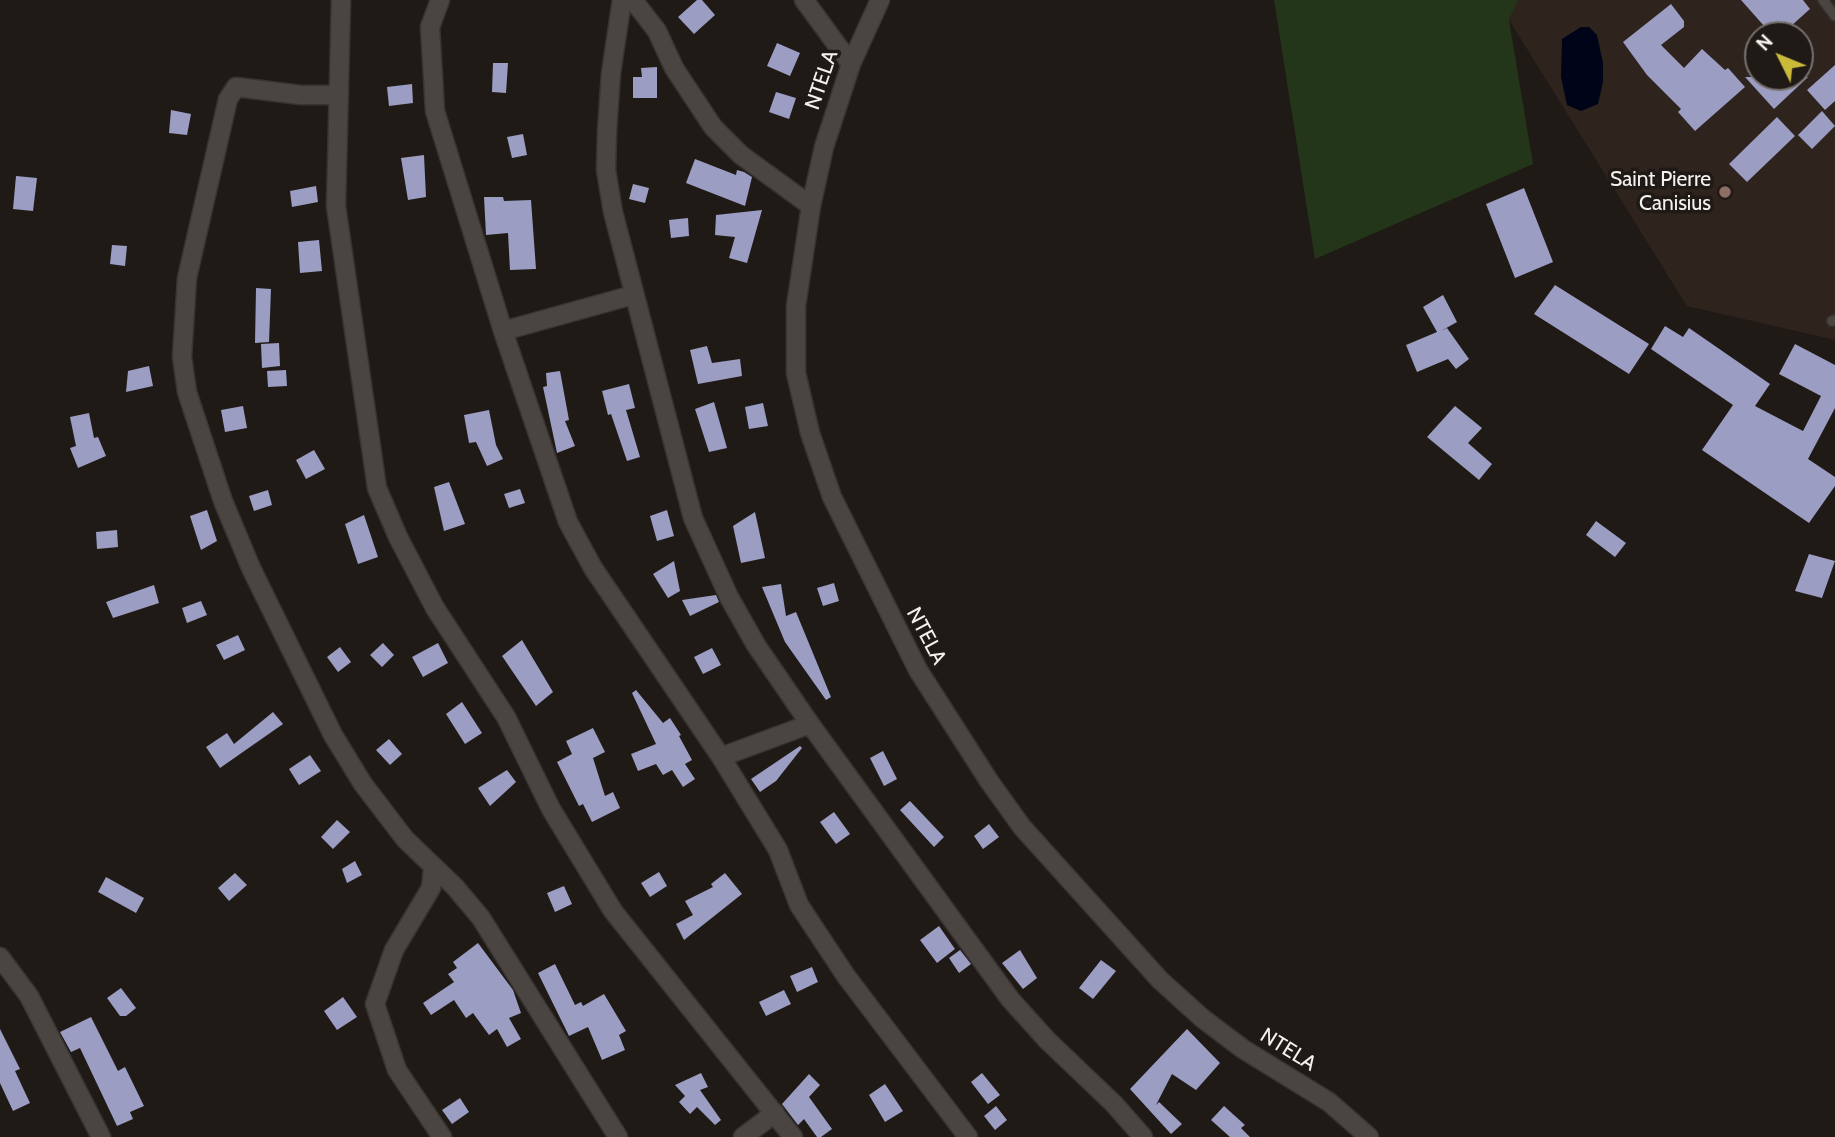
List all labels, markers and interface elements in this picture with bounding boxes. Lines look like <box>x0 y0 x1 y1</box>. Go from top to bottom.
north arrow <box>1744 21 1814 91</box>
text: N <box>1752 30 1778 55</box>
street label: NTELA <box>800 47 844 113</box>
place label: Saint Pierre Canisius <box>1610 167 1711 217</box>
marker: Saint Pierre Canisius <box>1717 184 1733 200</box>
street label: NTELA <box>901 603 951 669</box>
street label: NTELA <box>1255 1023 1321 1077</box>

